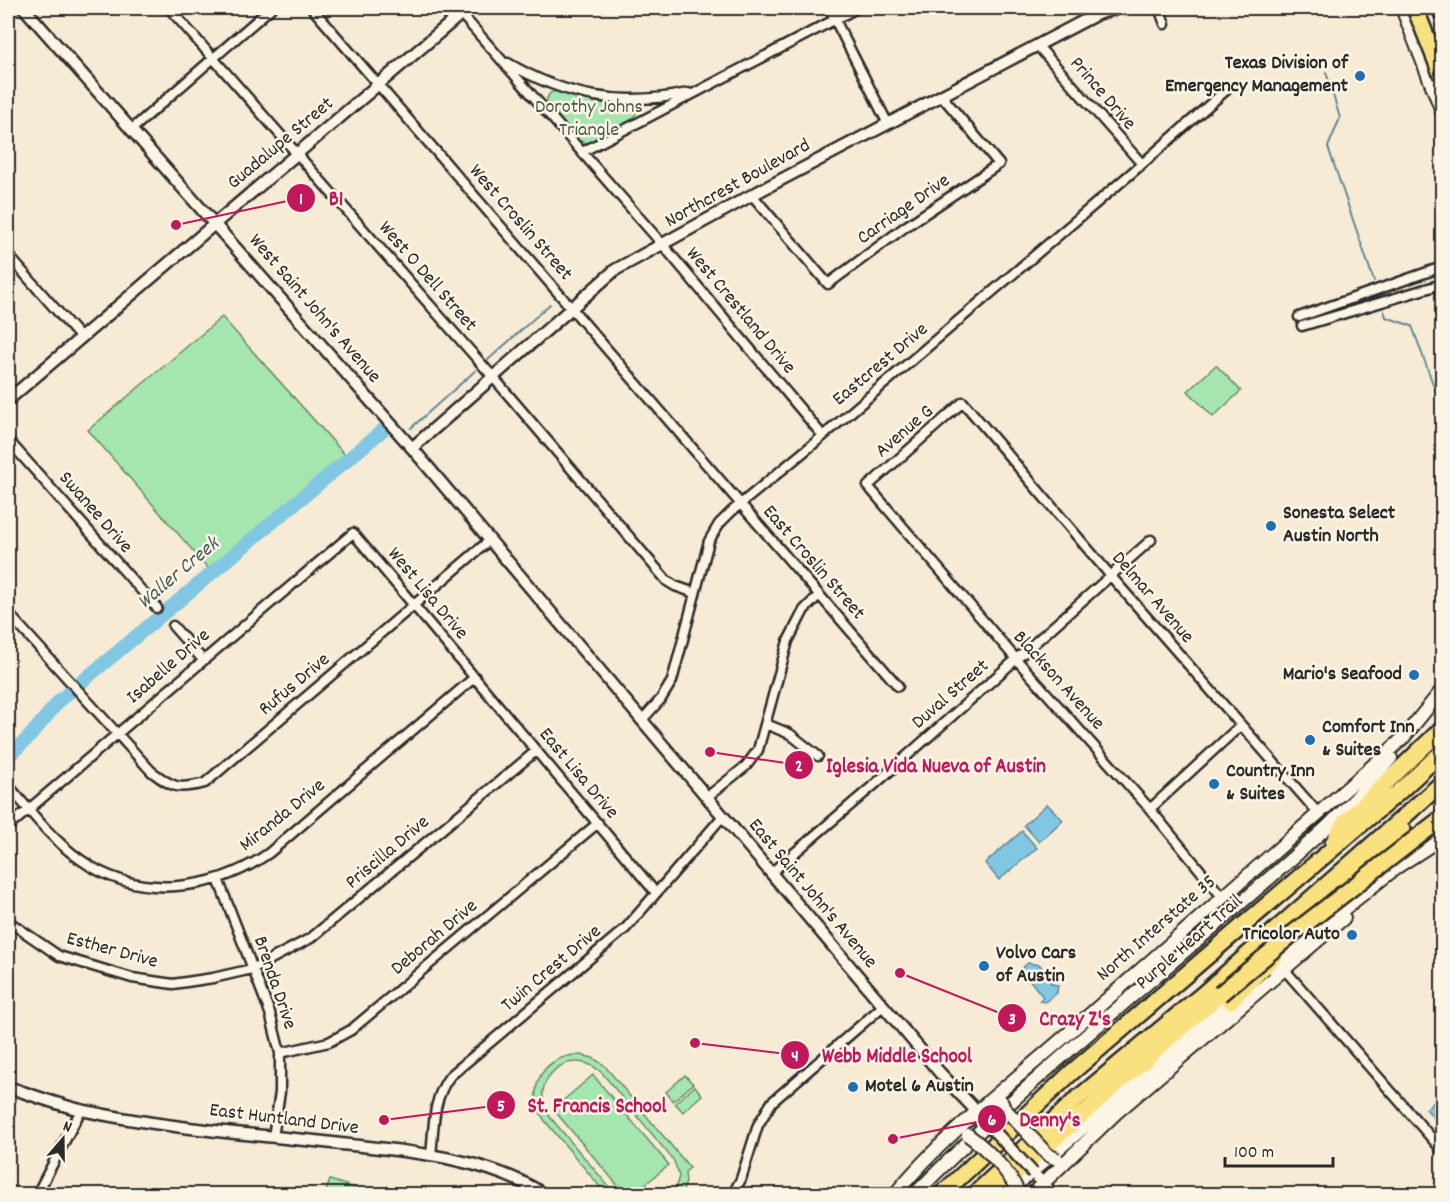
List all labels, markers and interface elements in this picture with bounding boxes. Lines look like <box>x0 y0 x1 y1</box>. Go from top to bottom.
place label: Texas Division of Emergency Management <box>1165 50 1349 101</box>
street label: Prince Drive <box>1062 51 1142 137</box>
marker: Texas Division of Emergency Management <box>1353 69 1367 83</box>
street label: Guadalupe Street <box>222 91 340 197</box>
park label: Dorothy Johns Triangle <box>535 94 643 145</box>
street label: Northcrest Boulevard <box>660 132 816 236</box>
street label: West Croslin Street <box>462 159 578 287</box>
street label: Carriage Drive <box>852 167 956 252</box>
callout: B1 <box>286 178 355 217</box>
text: B1 <box>329 186 343 216</box>
text: 1 <box>299 188 303 213</box>
street label: West O Dell Street <box>371 216 483 338</box>
street label: West Saint John's Avenue <box>241 228 387 390</box>
street label: West Crestland Drive <box>678 241 802 381</box>
street label: Eastcrest Drive <box>827 316 935 413</box>
street label: Avenue G <box>870 399 940 465</box>
street label: Swanee Drive <box>51 466 139 560</box>
street label: East Croslin Street <box>755 499 871 627</box>
place label: Sonesta Select Austin North <box>1283 500 1396 551</box>
marker: Sonesta Select Austin North <box>1264 519 1278 533</box>
water label: Waller Creek <box>131 529 228 617</box>
street label: West Lisa Drive <box>380 542 474 647</box>
street label: Delmar Avenue <box>1104 546 1200 650</box>
street label: Isabelle Drive <box>121 623 217 711</box>
street label: Blackson Avenue <box>1006 625 1111 737</box>
street label: Rufus Drive <box>253 647 337 723</box>
street label: Duval Street <box>906 653 996 737</box>
place label: Mario's Seafood <box>1283 661 1402 689</box>
marker: Mario's Seafood <box>1407 668 1421 682</box>
place label: Comfort Inn & Suites <box>1322 714 1415 765</box>
street label: East Lisa Drive <box>531 722 625 826</box>
marker: Comfort Inn & Suites <box>1303 733 1317 747</box>
callout: Iglesia Vida Nueva of Austin <box>784 745 1058 784</box>
text: Iglesia Vida Nueva of Austin <box>826 753 1046 783</box>
text: 2 <box>795 755 803 780</box>
place label: Country Inn & Suites <box>1226 758 1315 809</box>
street label: Miranda Drive <box>234 772 332 859</box>
marker: Country Inn & Suites <box>1207 777 1221 791</box>
street label: Priscilla Drive <box>340 809 436 897</box>
street label: East Saint John's Avenue <box>741 813 883 975</box>
street label: North Interstate 35 <box>1091 869 1223 989</box>
street label: Purple Heart Trail <box>1130 888 1250 997</box>
street label: Deborah Drive <box>385 893 485 983</box>
street label: Twin Crest Drive <box>496 918 608 1019</box>
place label: Tricolor Auto <box>1243 921 1340 949</box>
street label: Esther Drive <box>63 925 161 977</box>
marker: Tricolor Auto <box>1345 928 1359 942</box>
street label: Brenda Drive <box>245 933 303 1034</box>
place label: Volvo Cars of Austin <box>996 940 1076 991</box>
marker: Volvo Cars of Austin <box>977 959 991 973</box>
callout: Crazy Z's <box>997 998 1123 1037</box>
text: Crazy Z's <box>1039 1006 1111 1036</box>
text: 3 <box>1008 1008 1016 1033</box>
callout: Webb Middle School <box>780 1035 984 1074</box>
text: Webb Middle School <box>822 1043 973 1073</box>
text: 4 <box>791 1045 799 1070</box>
place label: Motel 6 Austin <box>865 1073 974 1101</box>
marker: Motel 6 Austin <box>846 1080 860 1094</box>
callout: St. Francis School <box>486 1085 679 1124</box>
text: St. Francis School <box>528 1093 667 1123</box>
text: 5 <box>497 1095 505 1120</box>
street label: East Huntland Drive <box>208 1097 360 1143</box>
callout: Denny's <box>977 1100 1092 1139</box>
text: Denny's <box>1020 1107 1081 1137</box>
north arrow <box>33 1109 93 1169</box>
text: 6 <box>988 1109 997 1134</box>
text: N <box>60 1115 75 1139</box>
scale bar <box>1225 1130 1333 1168</box>
text: 100 m <box>1234 1141 1274 1166</box>

